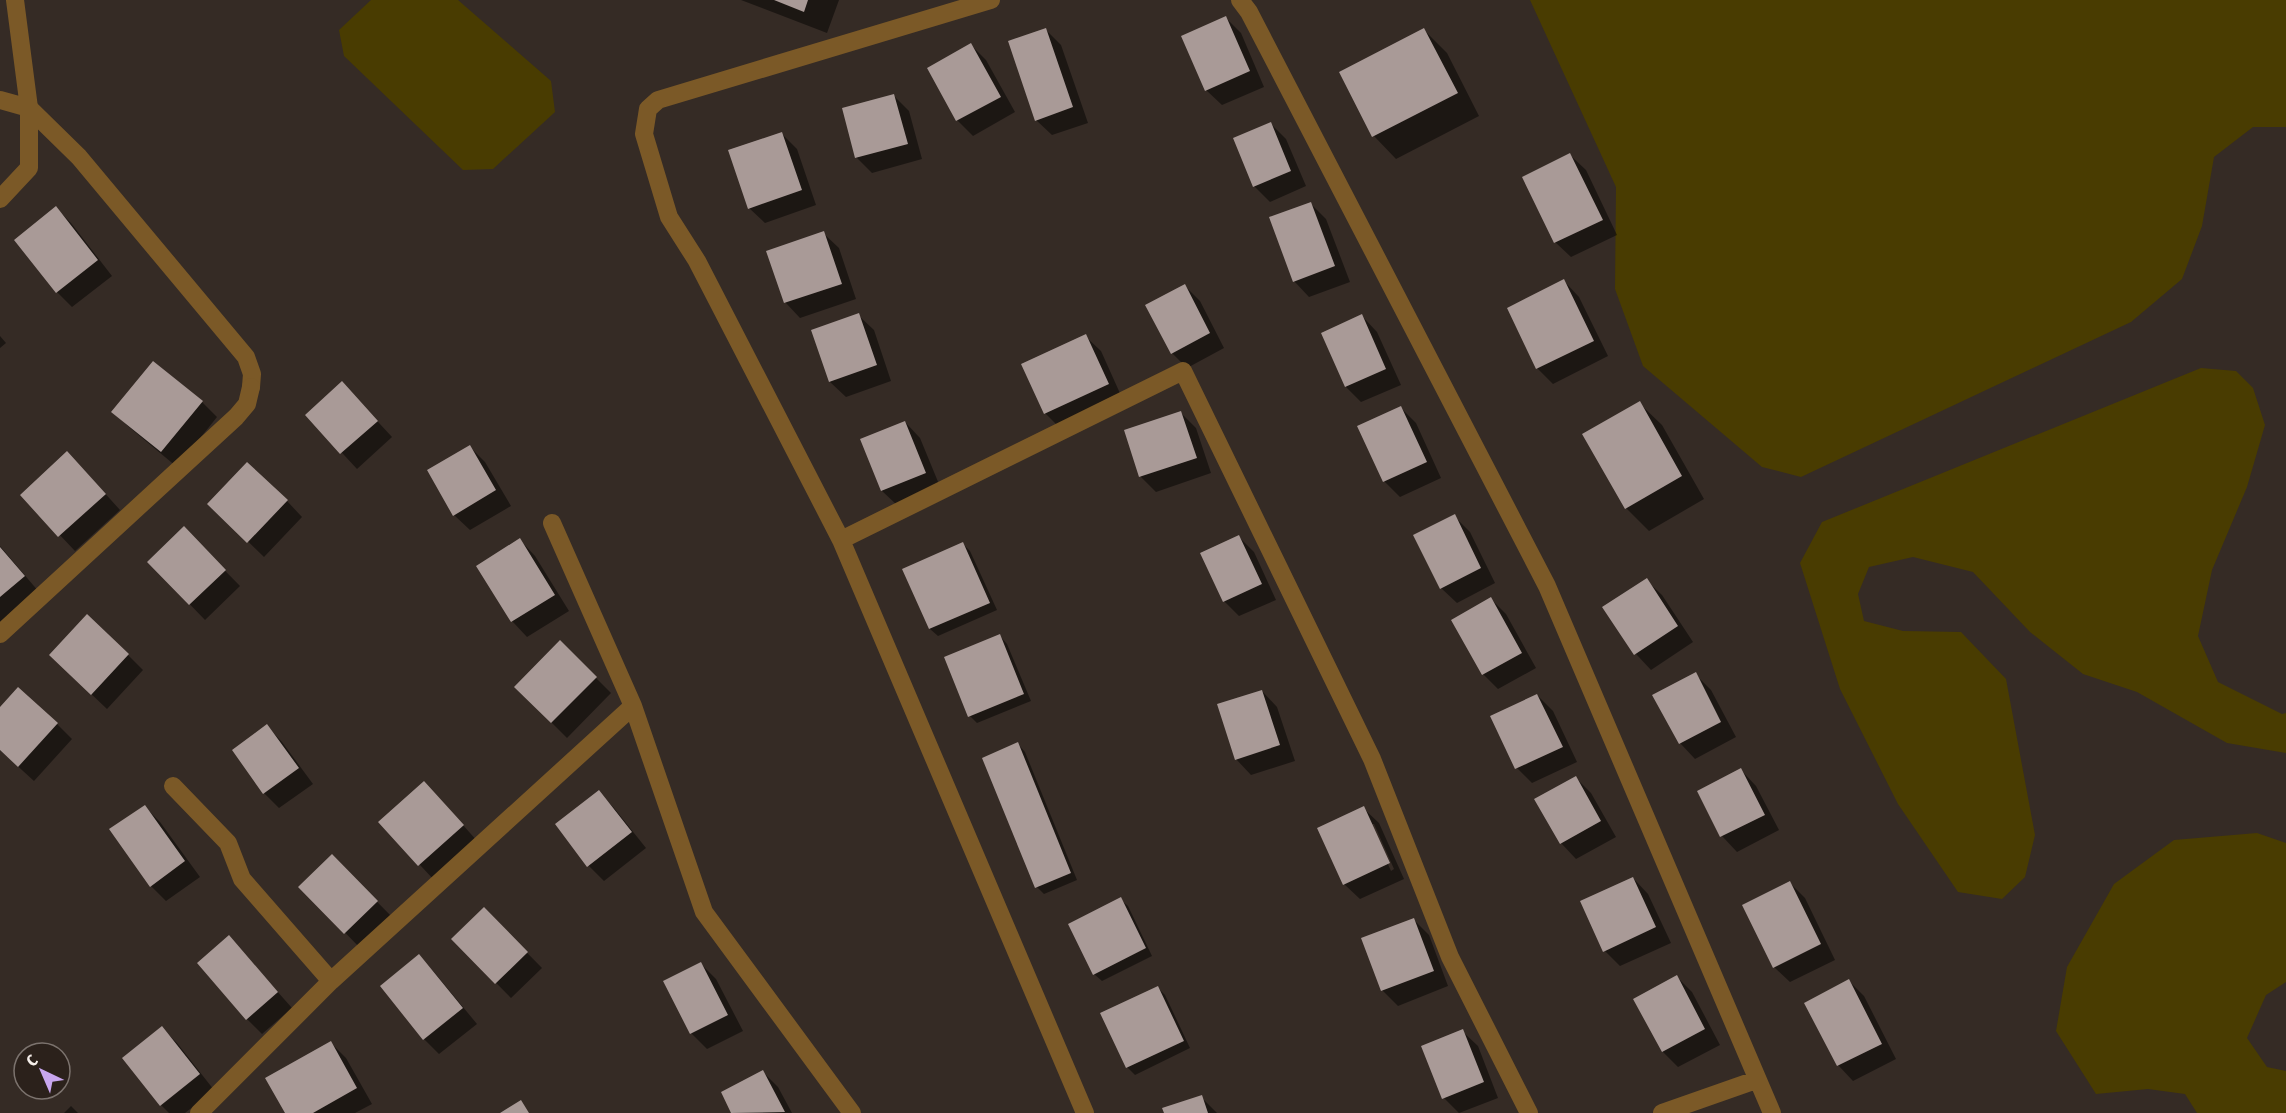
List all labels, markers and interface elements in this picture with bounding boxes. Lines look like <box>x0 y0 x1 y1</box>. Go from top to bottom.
north arrow <box>12 1041 72 1101</box>
text: С <box>22 1050 42 1070</box>

